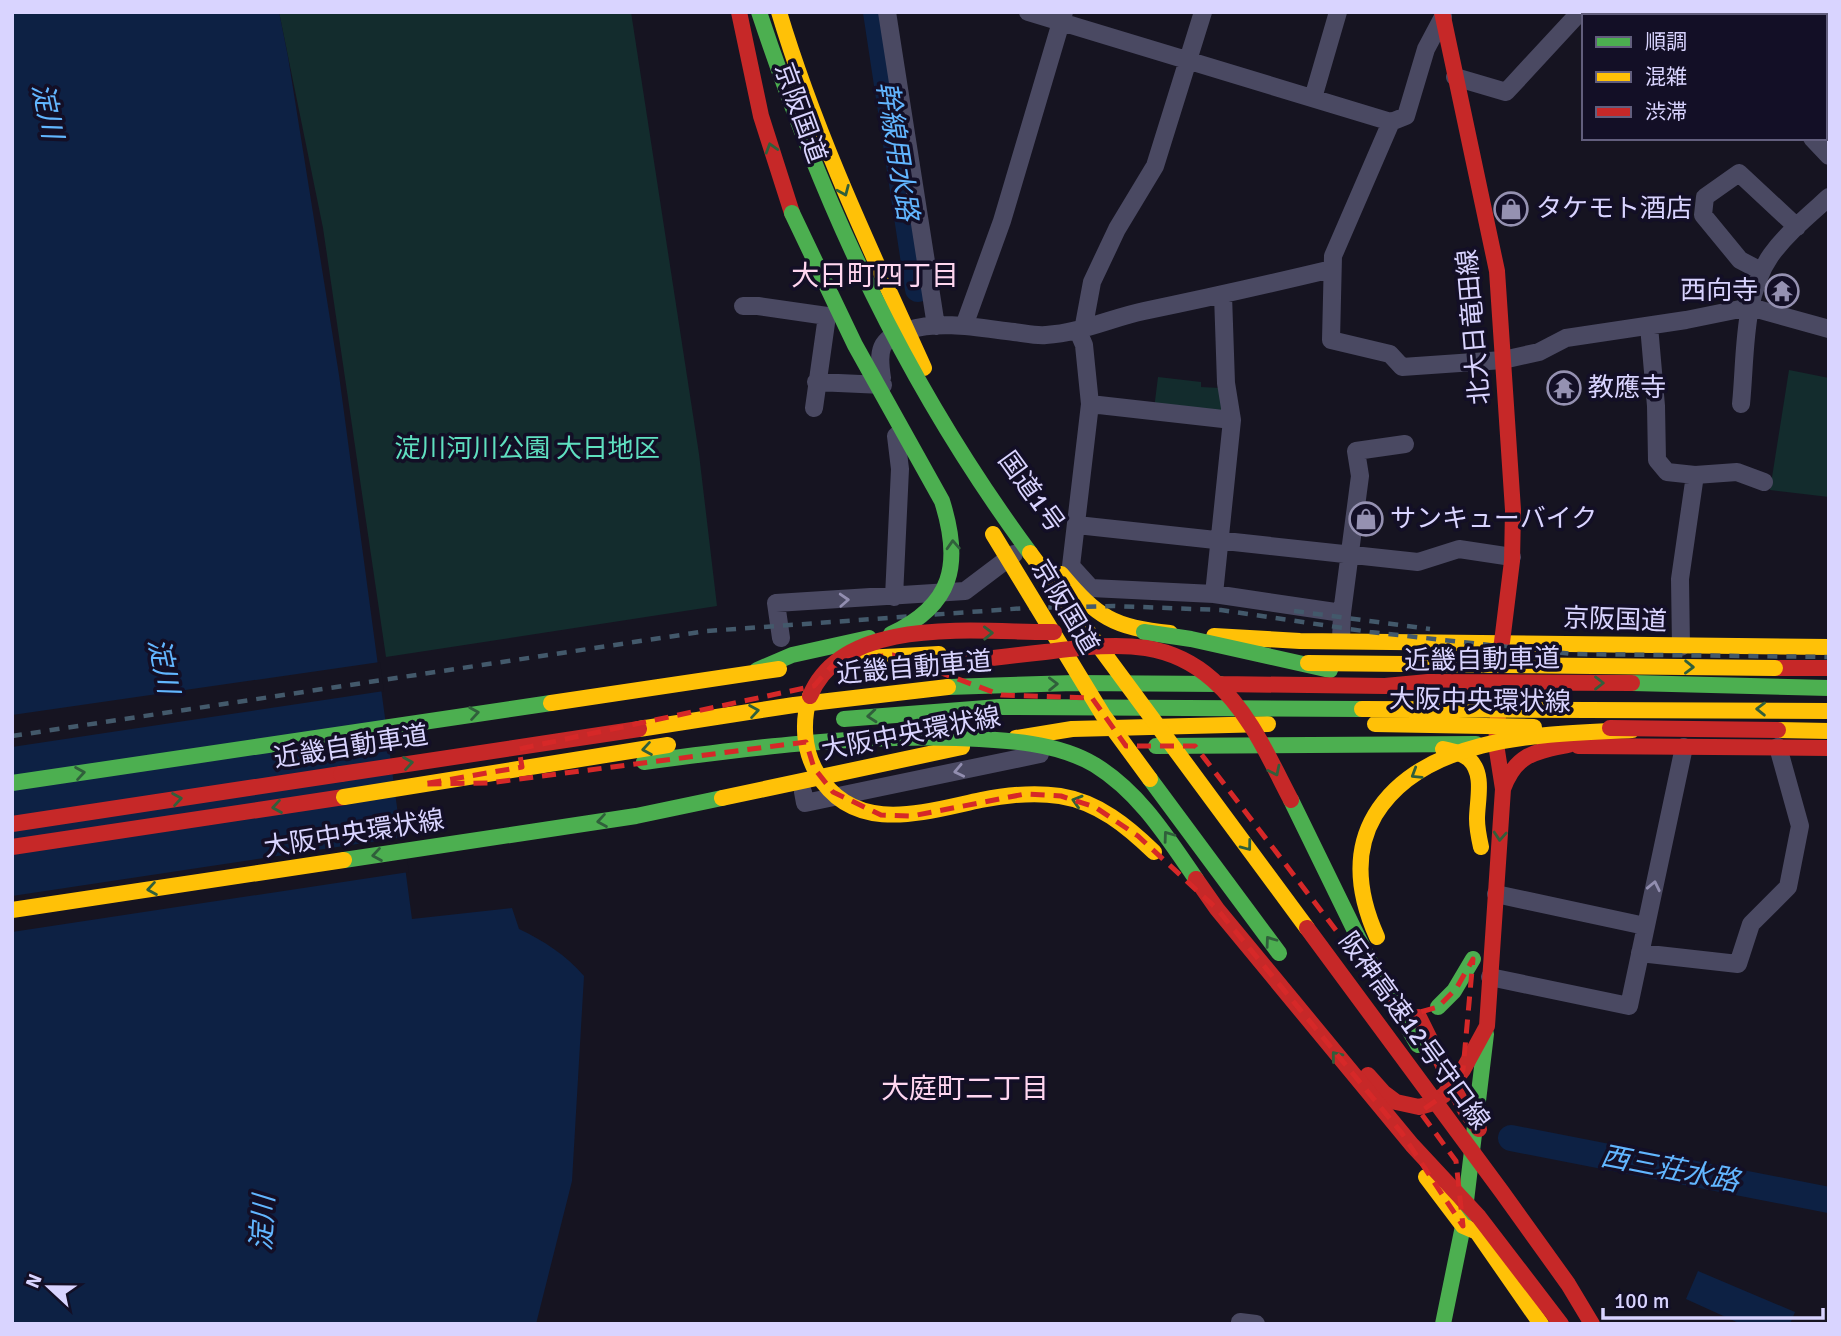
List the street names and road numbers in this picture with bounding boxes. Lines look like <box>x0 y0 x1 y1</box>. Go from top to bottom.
street label: 京阪国道 <box>767 59 833 167</box>
street label: 北大日竜田線 <box>1451 248 1497 406</box>
street label: 国道1号 <box>991 445 1071 539</box>
street label: 京阪国道 <box>1024 554 1106 660</box>
street label: 京阪国道 <box>1562 602 1668 638</box>
street label: 近畿自動車道 <box>1404 643 1560 677</box>
street label: 近畿自動車道 <box>835 645 993 691</box>
street label: 大阪中央環状線 <box>1389 683 1571 719</box>
street label: 大阪中央環状線 <box>819 701 1003 767</box>
street label: 近畿自動車道 <box>271 719 431 775</box>
street label: 大阪中央環状線 <box>262 804 446 864</box>
street label: 阪神高速12号守口線 <box>1332 926 1496 1136</box>

